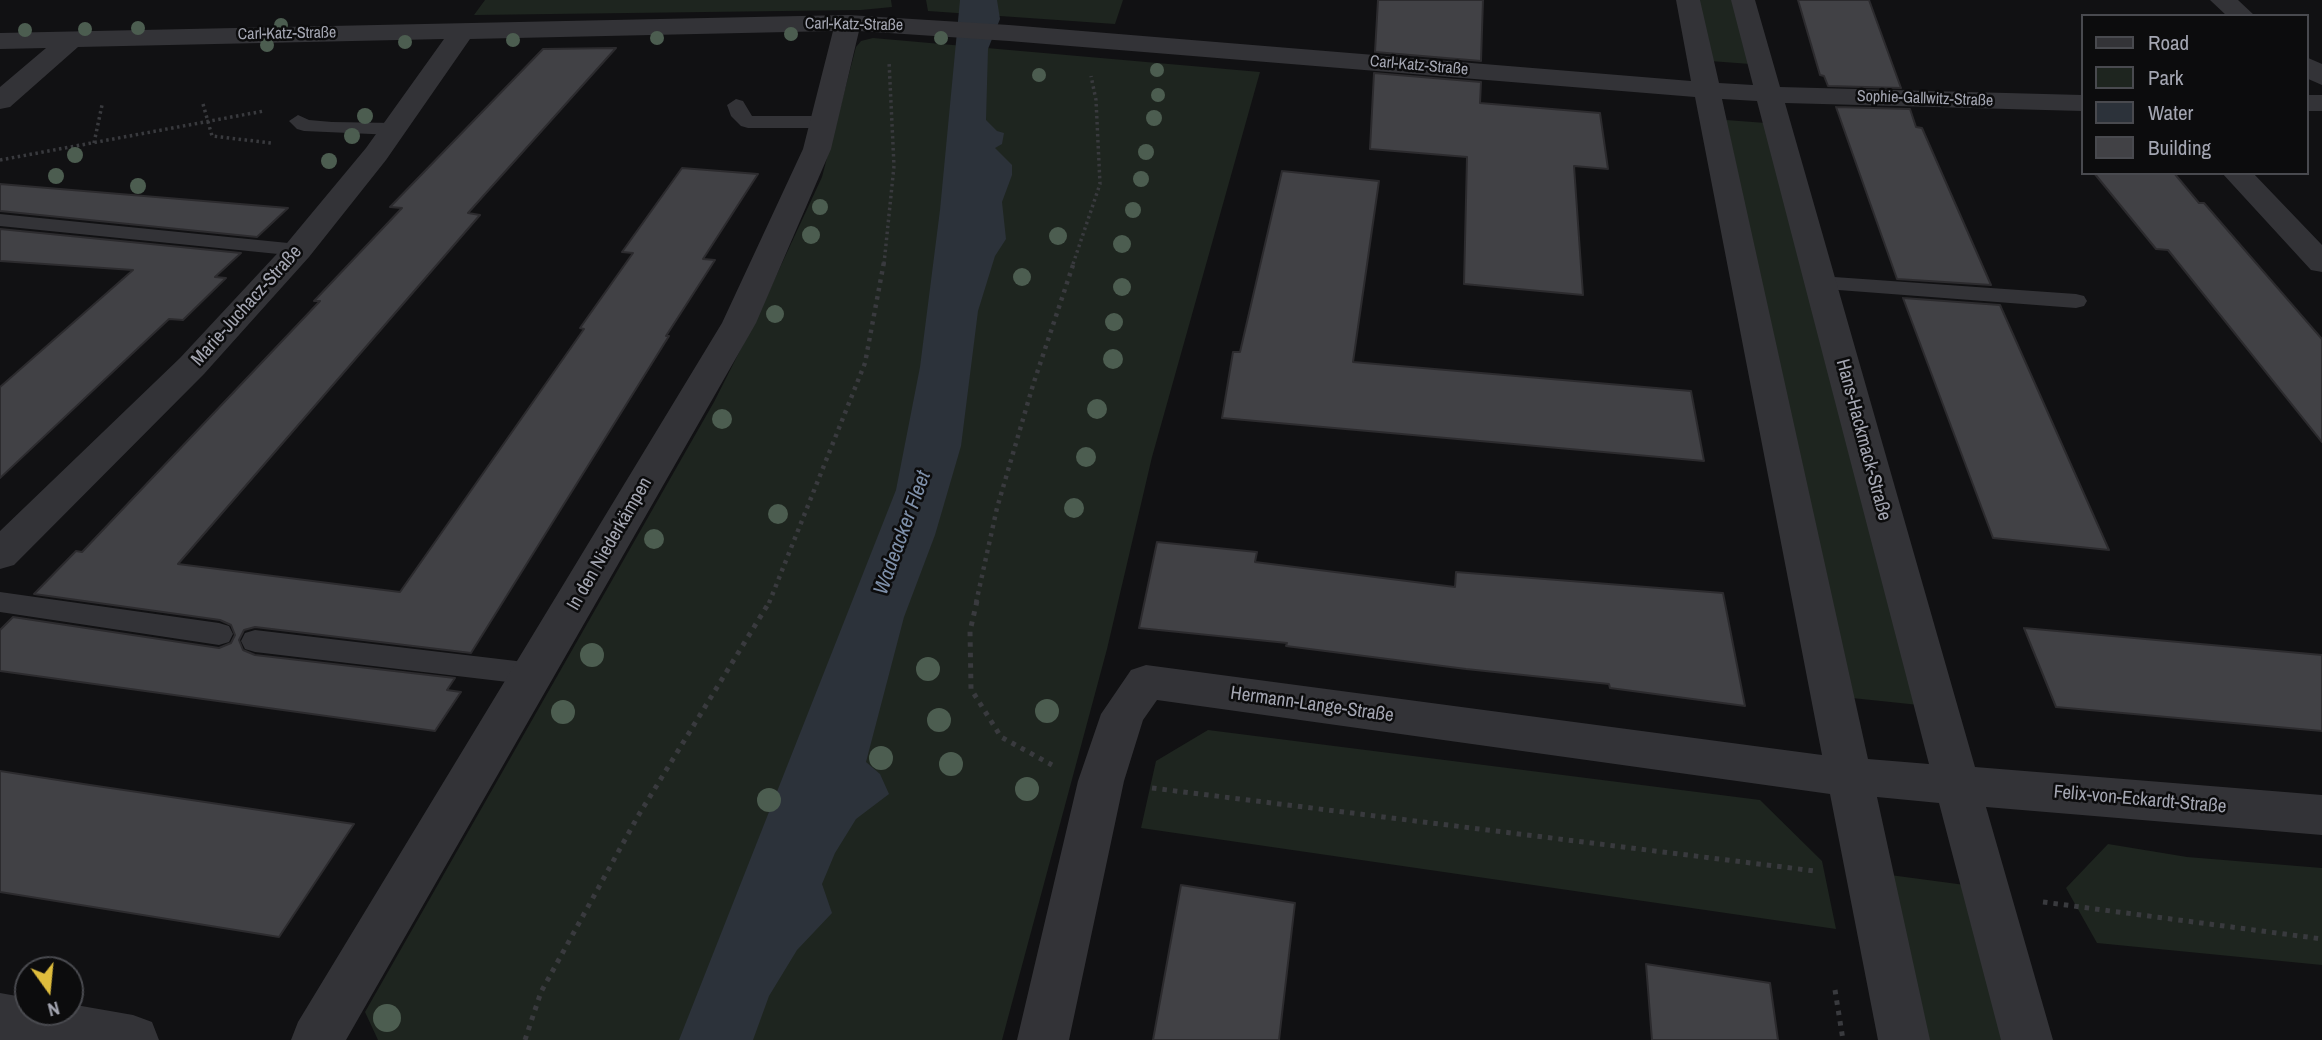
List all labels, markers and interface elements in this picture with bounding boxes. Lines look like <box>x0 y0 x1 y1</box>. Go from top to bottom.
legend <box>2080 14 2308 175</box>
street label: Carl-Katz-Straße <box>805 15 903 35</box>
street label: Carl-Katz-Straße <box>238 24 336 44</box>
text: Road <box>2148 28 2189 57</box>
street label: Carl-Katz-Straße <box>1369 52 1469 80</box>
text: Park <box>2148 63 2183 92</box>
street label: Sophie-Gallwitz-Straße <box>1857 87 1993 111</box>
text: Water <box>2148 98 2193 127</box>
text: Building <box>2148 133 2211 162</box>
street label: Marie-Juchacz-Straße <box>187 241 307 371</box>
street label: Hans-Hackmack-Straße <box>1830 357 1896 523</box>
water label: Wadeacker Fleet <box>869 468 937 598</box>
street label: In den Niederkämpen <box>563 473 657 615</box>
street label: Hermann-Lange-Straße <box>1229 682 1395 728</box>
street label: Felix-von-Eckardt-Straße <box>2053 781 2227 819</box>
north arrow <box>14 956 84 1026</box>
text: N <box>45 995 63 1023</box>

